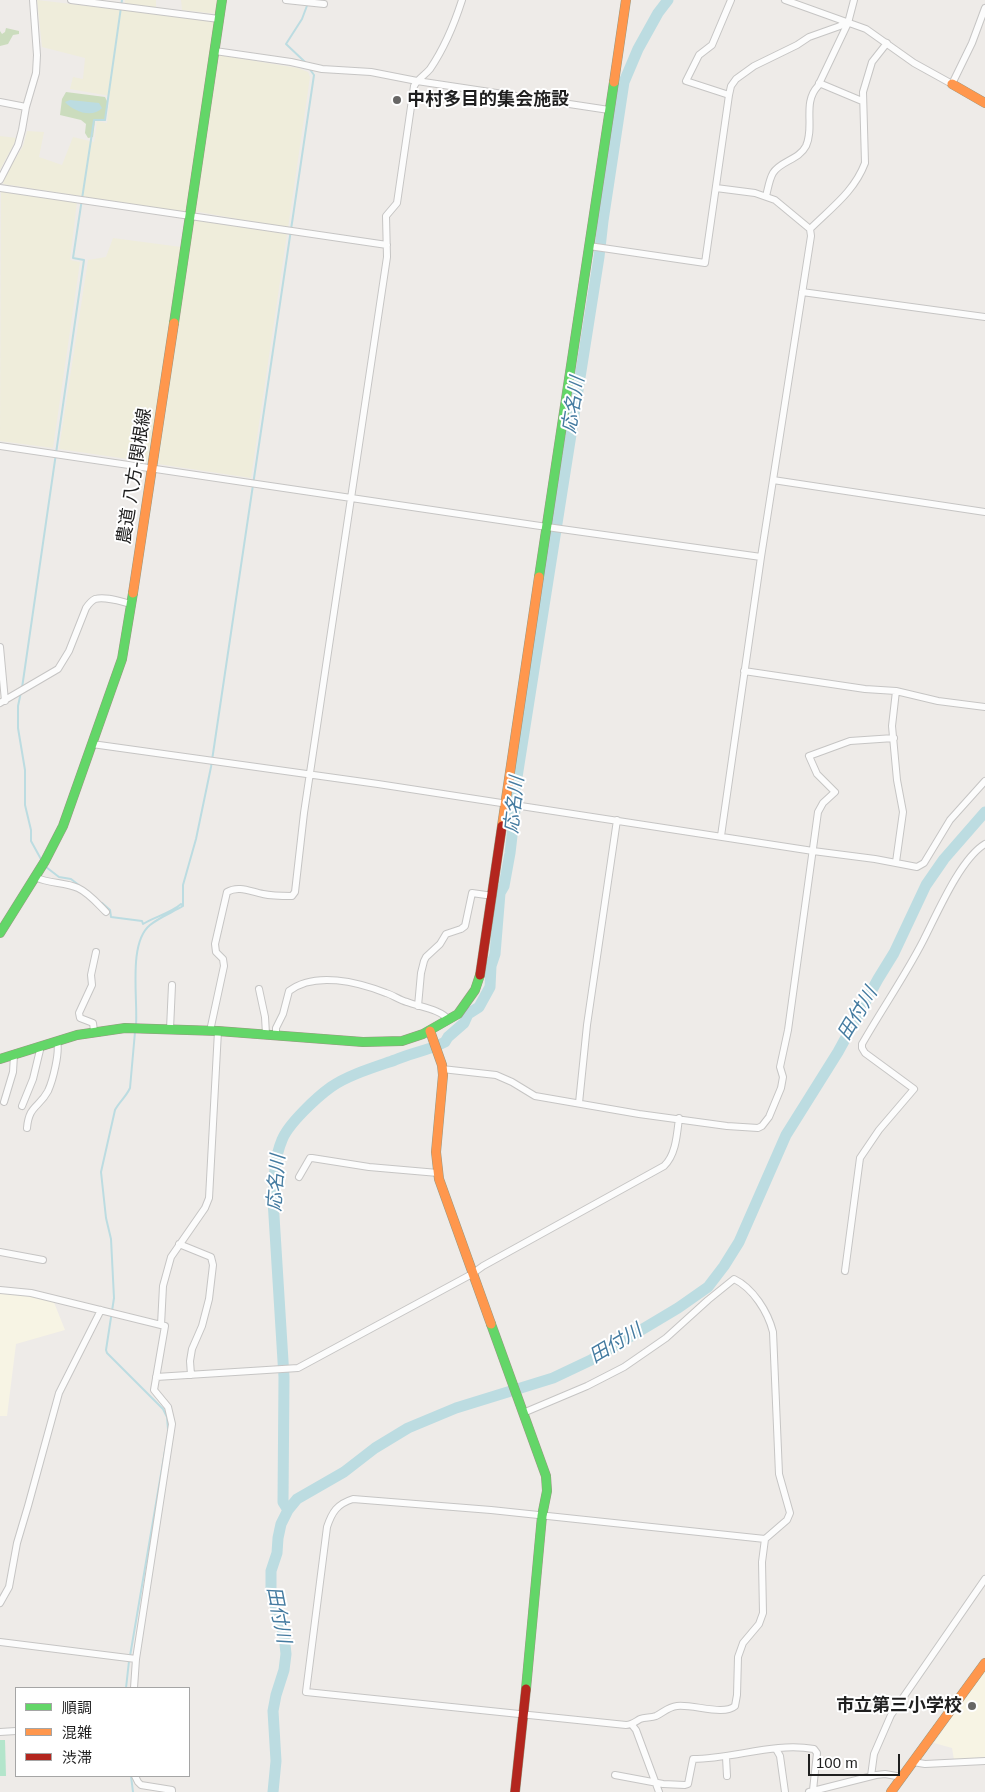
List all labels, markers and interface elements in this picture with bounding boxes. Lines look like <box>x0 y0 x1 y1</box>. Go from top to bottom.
place label: 中村多目的集会施設 <box>407 89 569 111</box>
marker: 中村多目的集会施設 <box>391 94 403 106</box>
water label: 応名川 <box>558 375 590 435</box>
street label: 農道 八方-関根線 <box>114 407 156 545</box>
water label: 応名川 <box>501 775 529 835</box>
water label: 田付川 <box>834 984 882 1044</box>
water label: 応名川 <box>264 1154 290 1212</box>
water label: 田付川 <box>586 1320 646 1368</box>
water label: 田付川 <box>261 1585 295 1645</box>
legend <box>15 1687 190 1777</box>
place label: 市立第三小学校 <box>836 1695 962 1717</box>
text: 順調 <box>62 1699 92 1716</box>
marker: 市立第三小学校 <box>966 1700 978 1712</box>
text: 混雑 <box>62 1724 92 1741</box>
scale bar <box>810 1744 902 1776</box>
text: 渋滞 <box>62 1749 92 1766</box>
text: 100 m <box>816 1754 858 1771</box>

